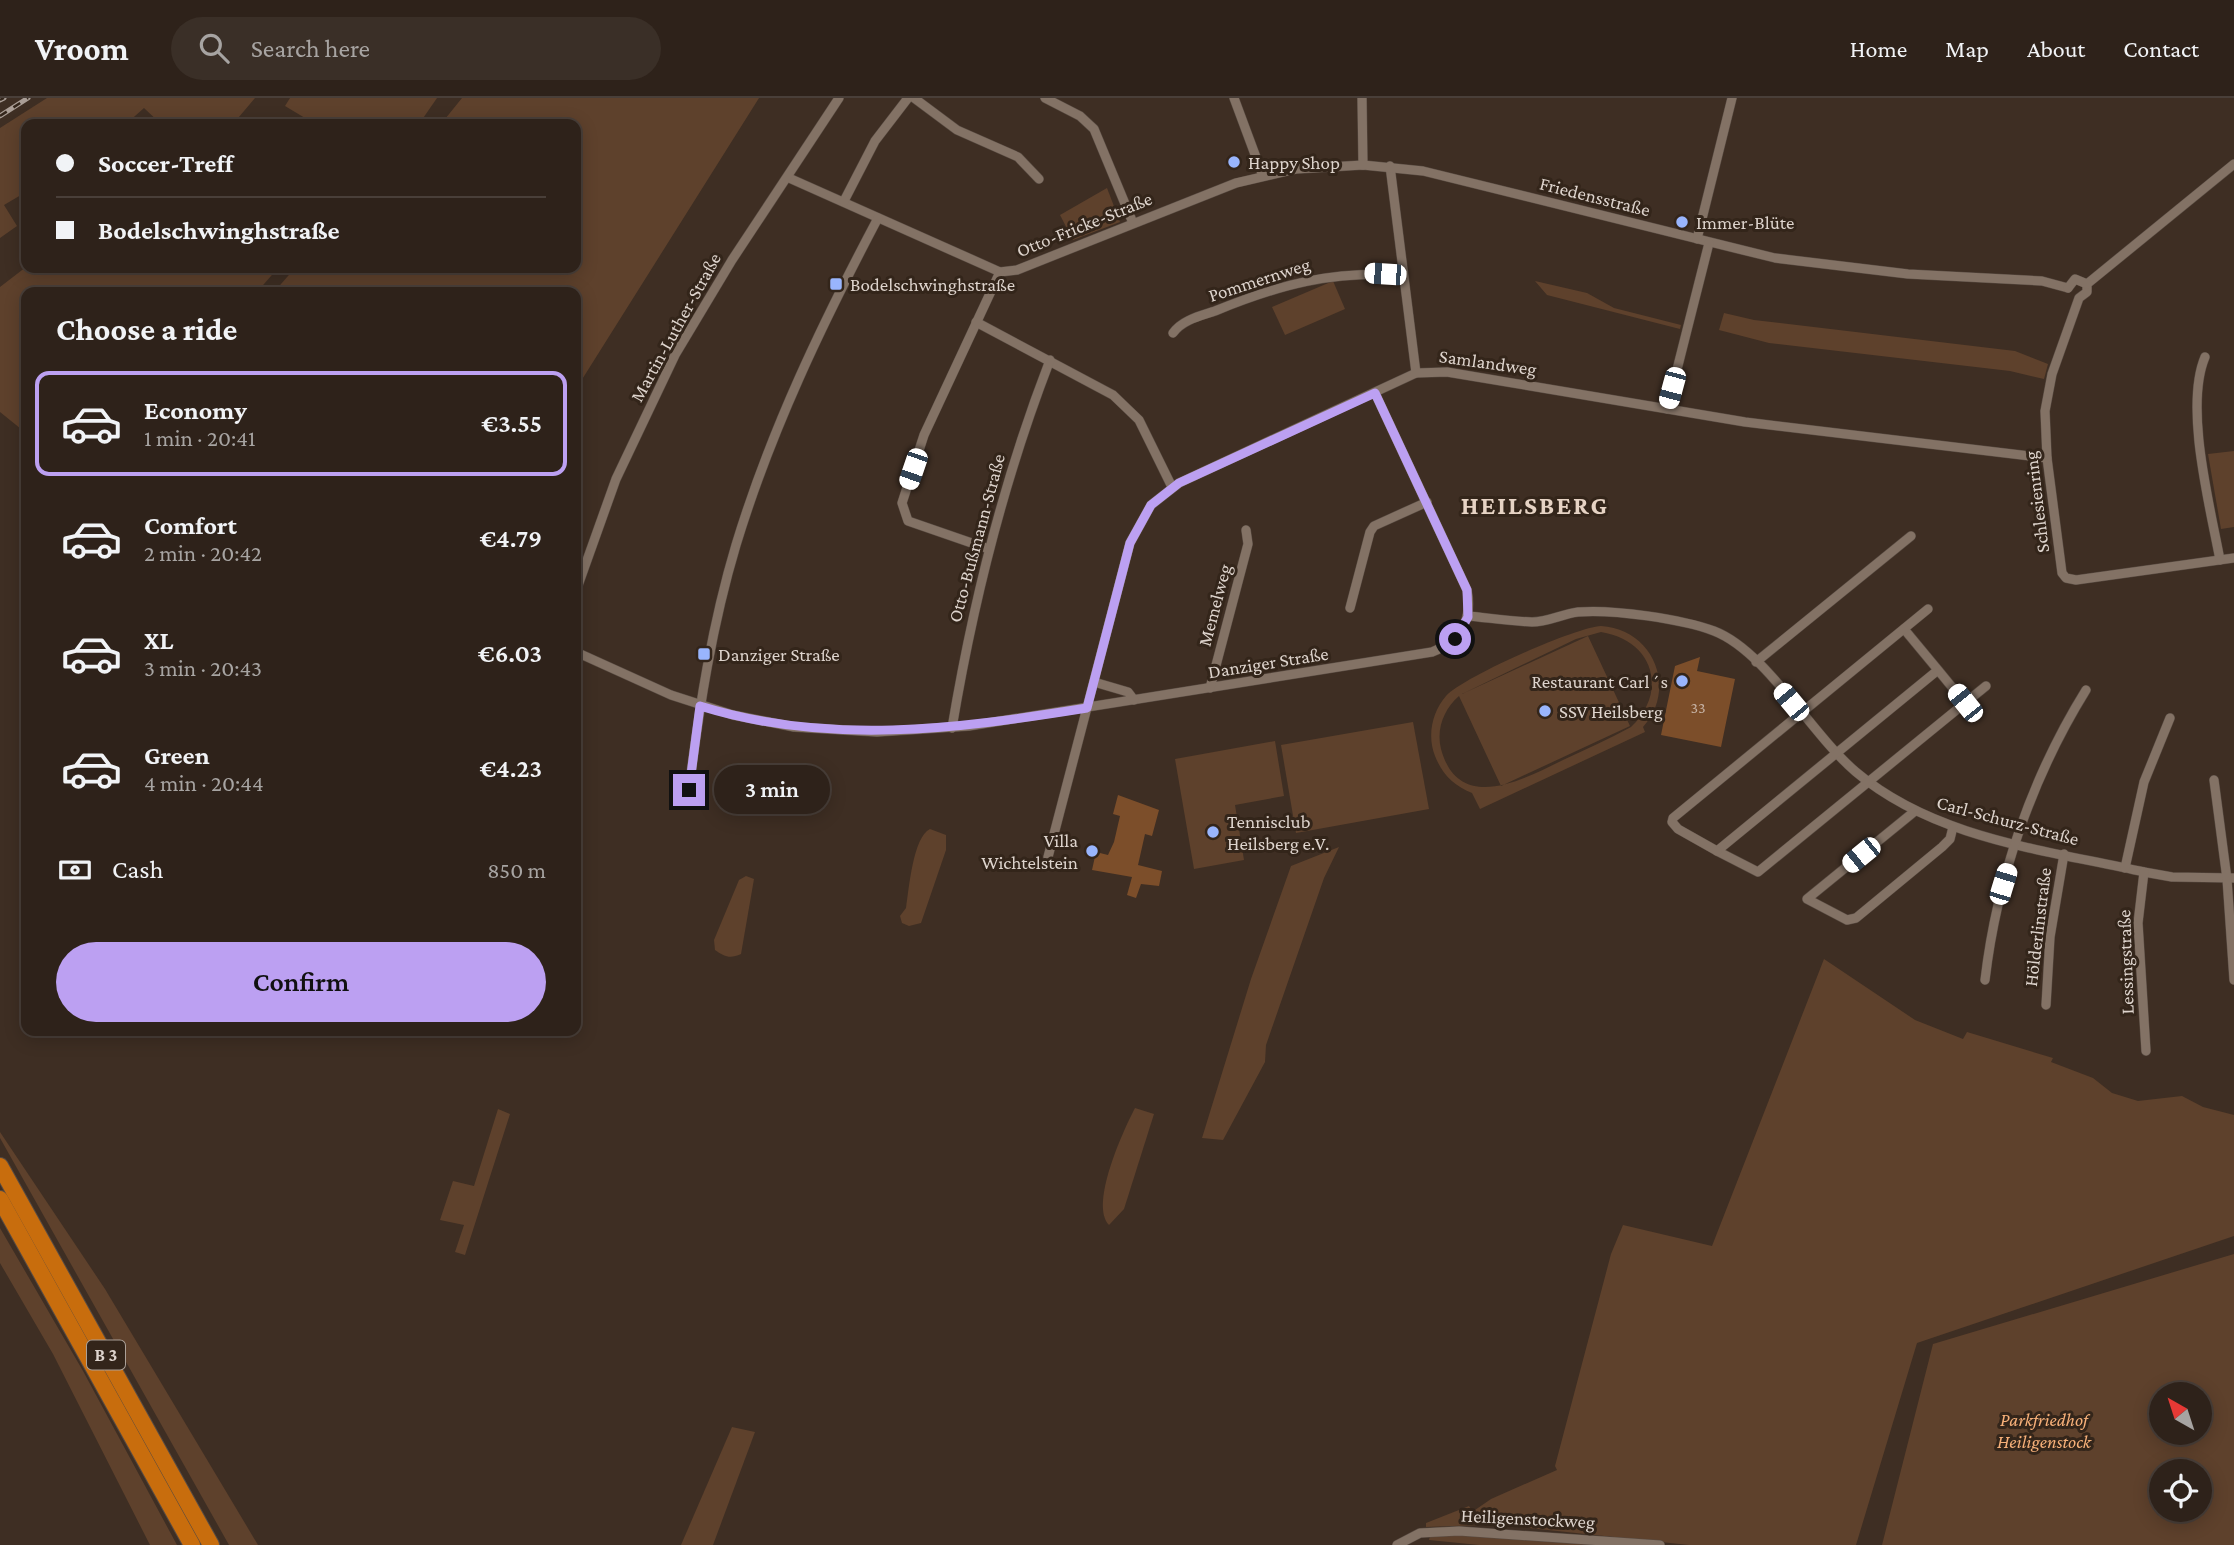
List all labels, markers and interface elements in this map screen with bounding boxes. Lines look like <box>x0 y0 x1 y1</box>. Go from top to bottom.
search box <box>171 17 661 80</box>
icon: search <box>195 29 233 67</box>
text: Vroom <box>35 30 129 67</box>
text: Search here <box>251 34 370 63</box>
text: Home <box>1850 35 1907 62</box>
text: Map <box>1945 35 1989 62</box>
text: About <box>2027 35 2085 62</box>
text: Contact <box>2123 35 2199 62</box>
text: Soccer-Treff <box>98 149 233 178</box>
place label: Happy Shop <box>1248 152 1340 173</box>
marker: Happy Shop <box>1226 154 1242 170</box>
street label: Friedensstraße <box>1537 173 1652 220</box>
street label: Otto-Fricke-Straße <box>1013 188 1155 261</box>
place label: Immer-Blüte <box>1696 212 1794 233</box>
marker: Immer-Blüte <box>1674 214 1690 230</box>
text: Bodelschwinghstraße <box>98 216 340 245</box>
street label: Martin-Luther-Straße <box>626 249 725 405</box>
street label: Pommernweg <box>1206 253 1313 306</box>
car <box>1364 262 1407 286</box>
place label: Bodelschwinghstraße <box>850 274 1015 295</box>
marker: Bodelschwinghstraße <box>828 276 844 292</box>
text: Choose a ride <box>56 311 237 347</box>
street label: Samlandweg <box>1438 345 1538 380</box>
car <box>1657 365 1688 411</box>
icon: car <box>60 392 123 455</box>
text: Economy <box>144 396 247 425</box>
text: €3.55 <box>481 409 542 438</box>
text: 1 min · 20:41 <box>144 425 256 451</box>
car <box>897 446 930 492</box>
street label: Schlesienring <box>2020 450 2053 554</box>
street label: Otto-Bußmann-Straße <box>944 452 1009 625</box>
district label: HEILSBERG <box>1461 491 1609 520</box>
icon: car <box>60 507 123 570</box>
text: Comfort <box>144 511 237 540</box>
text: €4.79 <box>479 524 542 553</box>
text: 2 min · 20:42 <box>144 540 262 566</box>
street label: Memelweg <box>1193 562 1236 648</box>
icon: car <box>60 622 123 685</box>
route start <box>1439 623 1471 655</box>
text: XL <box>144 626 173 655</box>
text: €6.03 <box>478 639 542 668</box>
street label: Danziger Straße <box>1206 643 1330 682</box>
place label: Danziger Straße <box>718 644 840 665</box>
marker: Danziger Straße <box>696 646 712 662</box>
text: 3 min · 20:43 <box>144 655 262 681</box>
place label: Restaurant Carl´s <box>1531 671 1668 692</box>
marker: Restaurant Carl´s <box>1674 673 1690 689</box>
car <box>1770 679 1813 725</box>
car <box>1944 680 1987 726</box>
house number: 33 <box>1690 699 1706 716</box>
place label: SSV Heilsberg <box>1559 701 1663 722</box>
marker: SSV Heilsberg <box>1537 703 1553 719</box>
icon: car <box>60 737 123 800</box>
text: Green <box>144 741 210 770</box>
text: €4.23 <box>479 754 542 783</box>
callout: 3 min <box>714 766 829 814</box>
text: 4 min · 20:44 <box>144 770 264 796</box>
route end <box>673 774 705 806</box>
text: 3 min <box>745 776 799 802</box>
street label: Carl-Schurz-Straße <box>1934 791 2081 850</box>
place label: Tennisclub Heilsberg e.V. <box>1227 811 1329 854</box>
marker: Tennisclub Heilsberg e.V. <box>1205 824 1221 840</box>
place label: Villa Wichtelstein <box>981 830 1078 873</box>
car <box>1839 834 1884 876</box>
marker: Villa Wichtelstein <box>1084 843 1100 859</box>
icon: cash <box>56 851 94 889</box>
text: Cash <box>112 855 163 884</box>
text: 850 m <box>487 857 546 883</box>
car <box>1987 861 2020 907</box>
street label: Hölderlinstraße <box>2020 866 2055 988</box>
street label: Lessingstraße <box>2113 909 2138 1015</box>
button: Confirm <box>56 942 546 1022</box>
road number: B 3 <box>87 1340 125 1370</box>
north arrow <box>2149 1382 2212 1446</box>
map controls <box>2149 1382 2212 1522</box>
park label: Parkfriedhof Heiligenstock <box>1997 1409 2092 1452</box>
button: locate <box>2149 1459 2212 1522</box>
street label: Heiligenstockweg <box>1460 1504 1596 1533</box>

